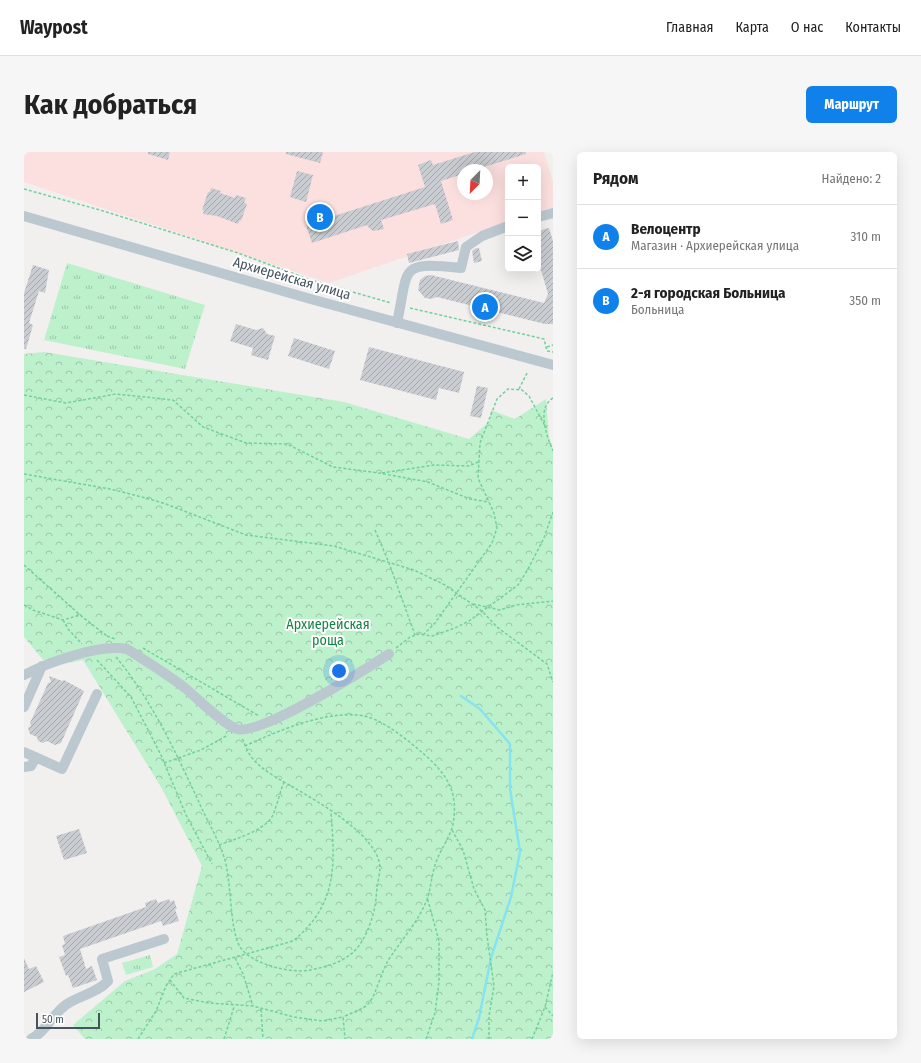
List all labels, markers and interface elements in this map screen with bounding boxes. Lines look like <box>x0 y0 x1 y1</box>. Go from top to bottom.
text: Waypost <box>20 16 88 39</box>
text: Главная <box>666 19 713 36</box>
text: Карта <box>735 19 769 36</box>
text: О нас <box>791 19 823 36</box>
text: Контакты <box>845 19 901 36</box>
button: Маршрут <box>806 86 897 123</box>
text: Как добраться <box>24 88 197 121</box>
north arrow <box>457 164 493 200</box>
map controls <box>505 164 541 272</box>
button: + <box>505 164 541 200</box>
text: Рядом <box>593 168 638 189</box>
text: Найдено: 2 <box>822 171 881 186</box>
button: − <box>505 200 541 236</box>
pin: B <box>307 202 333 232</box>
text: Велоцентр <box>631 220 701 238</box>
text: A <box>602 229 610 244</box>
text: 310 m <box>851 229 881 244</box>
button: layers <box>505 236 541 272</box>
text: Магазин · Архиерейская улица <box>631 238 799 253</box>
street label: Архиерейская улица <box>231 254 353 303</box>
text: 2-я городская Больница <box>631 284 786 302</box>
pin: A <box>472 292 498 322</box>
text: B <box>602 293 610 308</box>
text: 350 m <box>849 293 881 308</box>
text: Больница <box>631 302 684 317</box>
park label: Архиерейская роща <box>286 616 370 649</box>
your location <box>329 661 349 681</box>
scale bar <box>36 1011 100 1030</box>
text: 50 m <box>42 1013 64 1026</box>

